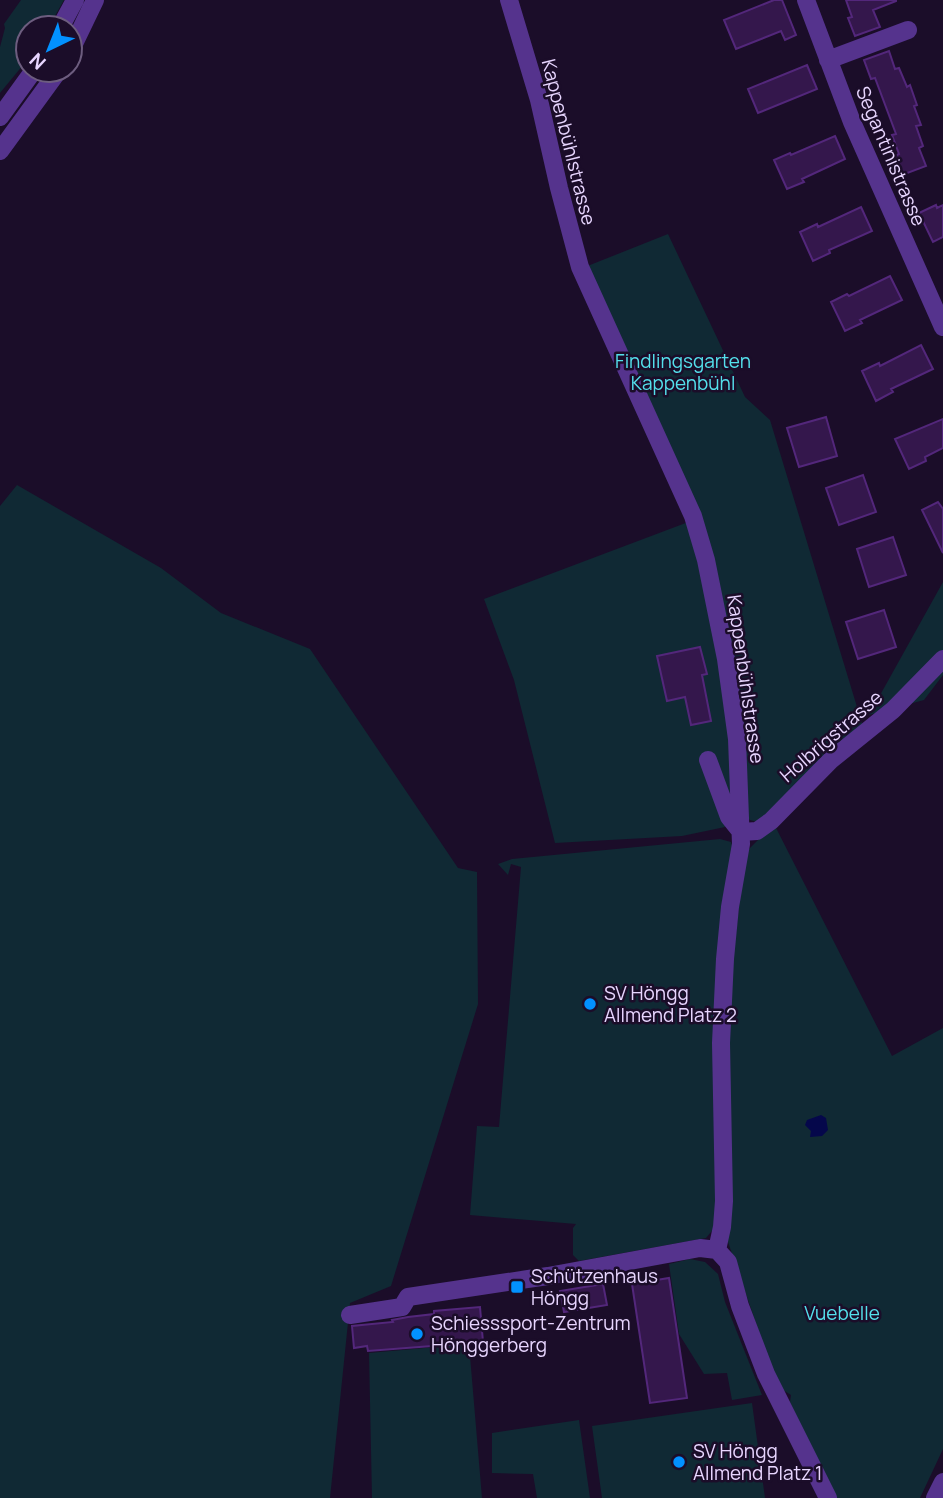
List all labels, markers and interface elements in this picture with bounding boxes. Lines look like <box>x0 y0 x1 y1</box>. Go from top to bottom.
north arrow <box>14 14 84 84</box>
text: N <box>24 47 51 76</box>
street label: Kappenbühlstrasse <box>536 56 602 228</box>
street label: Segantinistrasse <box>850 82 932 230</box>
park label: Findlingsgarten Kappenbühl <box>615 348 751 396</box>
street label: Kappenbühlstrasse <box>721 593 771 765</box>
street label: Holbrigstrasse <box>774 684 888 788</box>
place label: SV Höngg Allmend Platz 2 <box>604 980 737 1028</box>
marker: SV Höngg Allmend Platz 2 <box>582 996 598 1012</box>
place label: Schützenhaus Höngg <box>531 1263 658 1311</box>
marker: Schützenhaus Höngg <box>509 1279 525 1295</box>
park label: Vuebelle <box>804 1300 880 1326</box>
place label: Schiesssport-Zentrum Hönggerberg <box>431 1310 631 1358</box>
marker: Schiesssport-Zentrum Hönggerberg <box>409 1326 425 1342</box>
place label: SV Höngg Allmend Platz 1 <box>693 1438 822 1486</box>
marker: SV Höngg Allmend Platz 1 <box>671 1454 687 1470</box>

